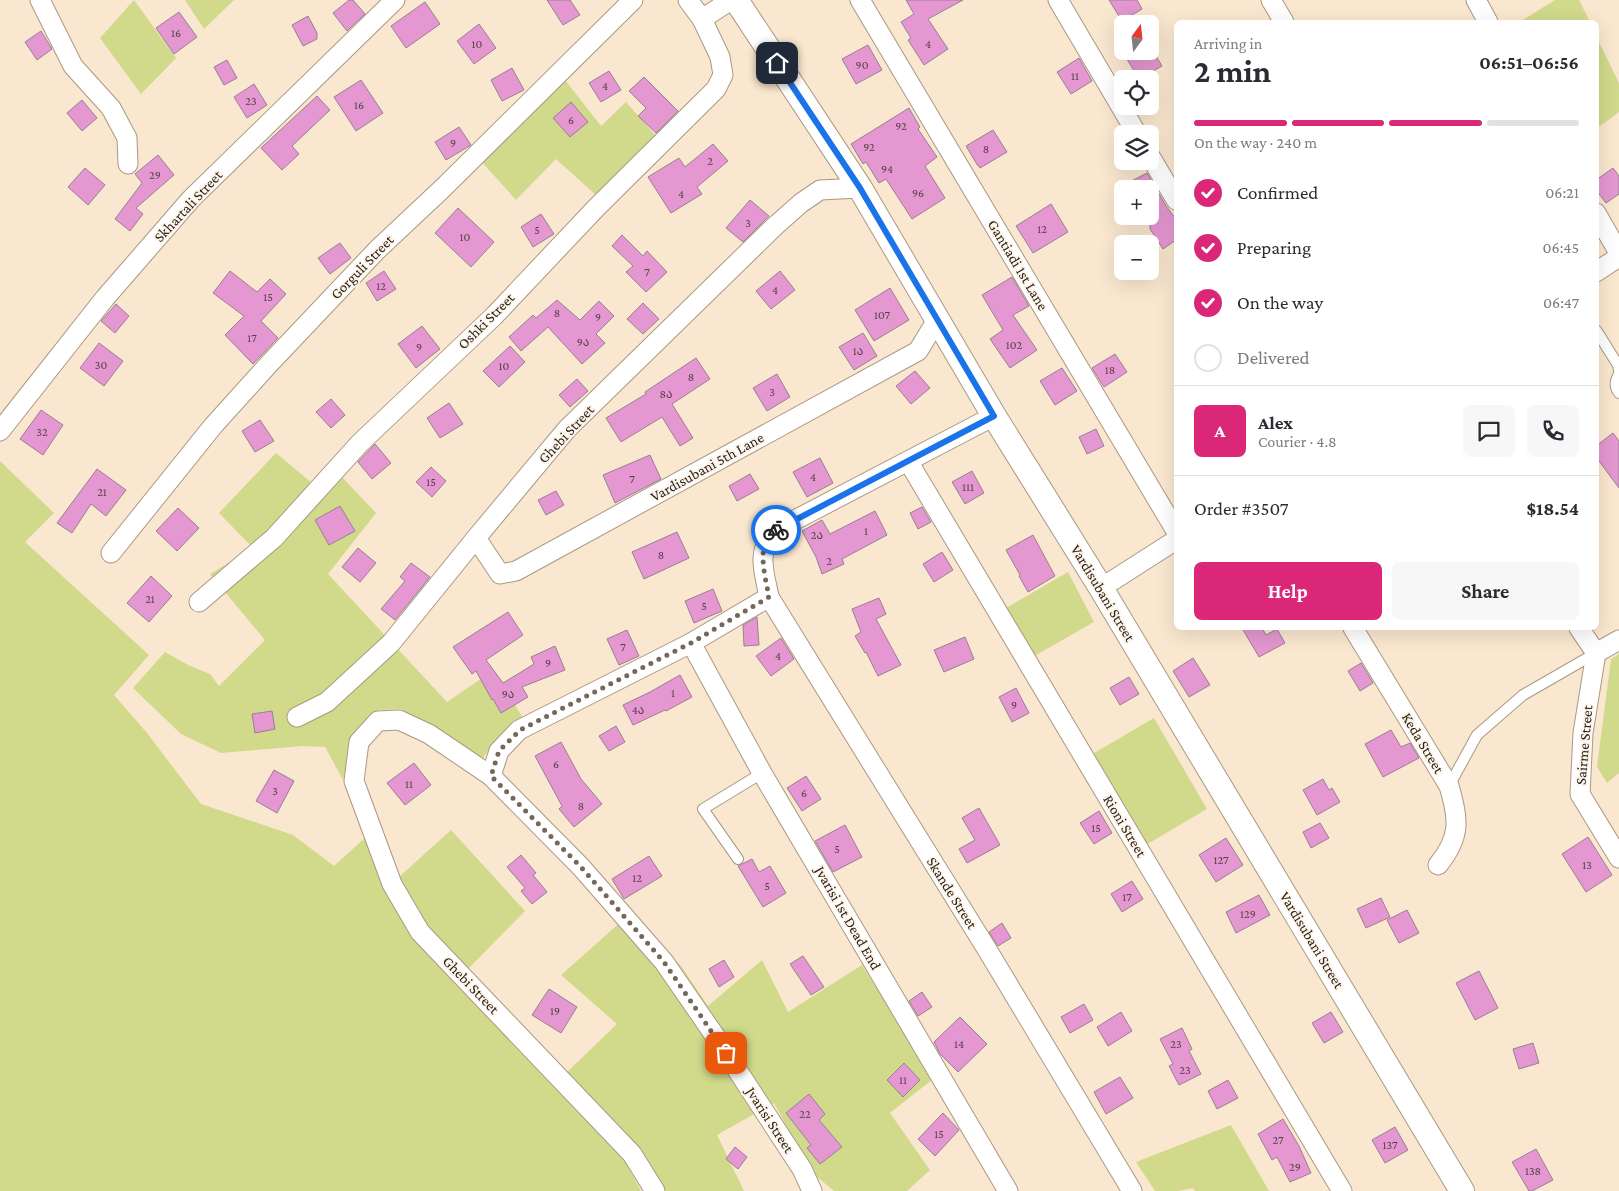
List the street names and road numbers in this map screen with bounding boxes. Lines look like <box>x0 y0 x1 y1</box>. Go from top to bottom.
street label: Skhartali Street <box>151 166 226 245</box>
street label: Gantiadi 1st Lane <box>985 217 1052 313</box>
street label: Gorguli Street <box>327 231 398 303</box>
street label: Oshki Street <box>455 289 518 352</box>
street label: Ghebi Street <box>535 401 598 466</box>
street label: Vardisubani 5th Lane <box>648 429 767 505</box>
street label: Vardisubani Street <box>1068 542 1139 645</box>
street label: Sairme Street <box>1573 704 1596 785</box>
street label: Keda Street <box>1399 710 1448 777</box>
street label: Rioni Street <box>1100 792 1150 861</box>
street label: Skande Street <box>924 854 981 933</box>
street label: Jvarisi 1st Dead End <box>810 862 884 973</box>
street label: Vardisubani Street <box>1277 889 1348 992</box>
street label: Ghebi Street <box>440 953 503 1018</box>
street label: Jvarisi Street <box>741 1082 798 1157</box>

